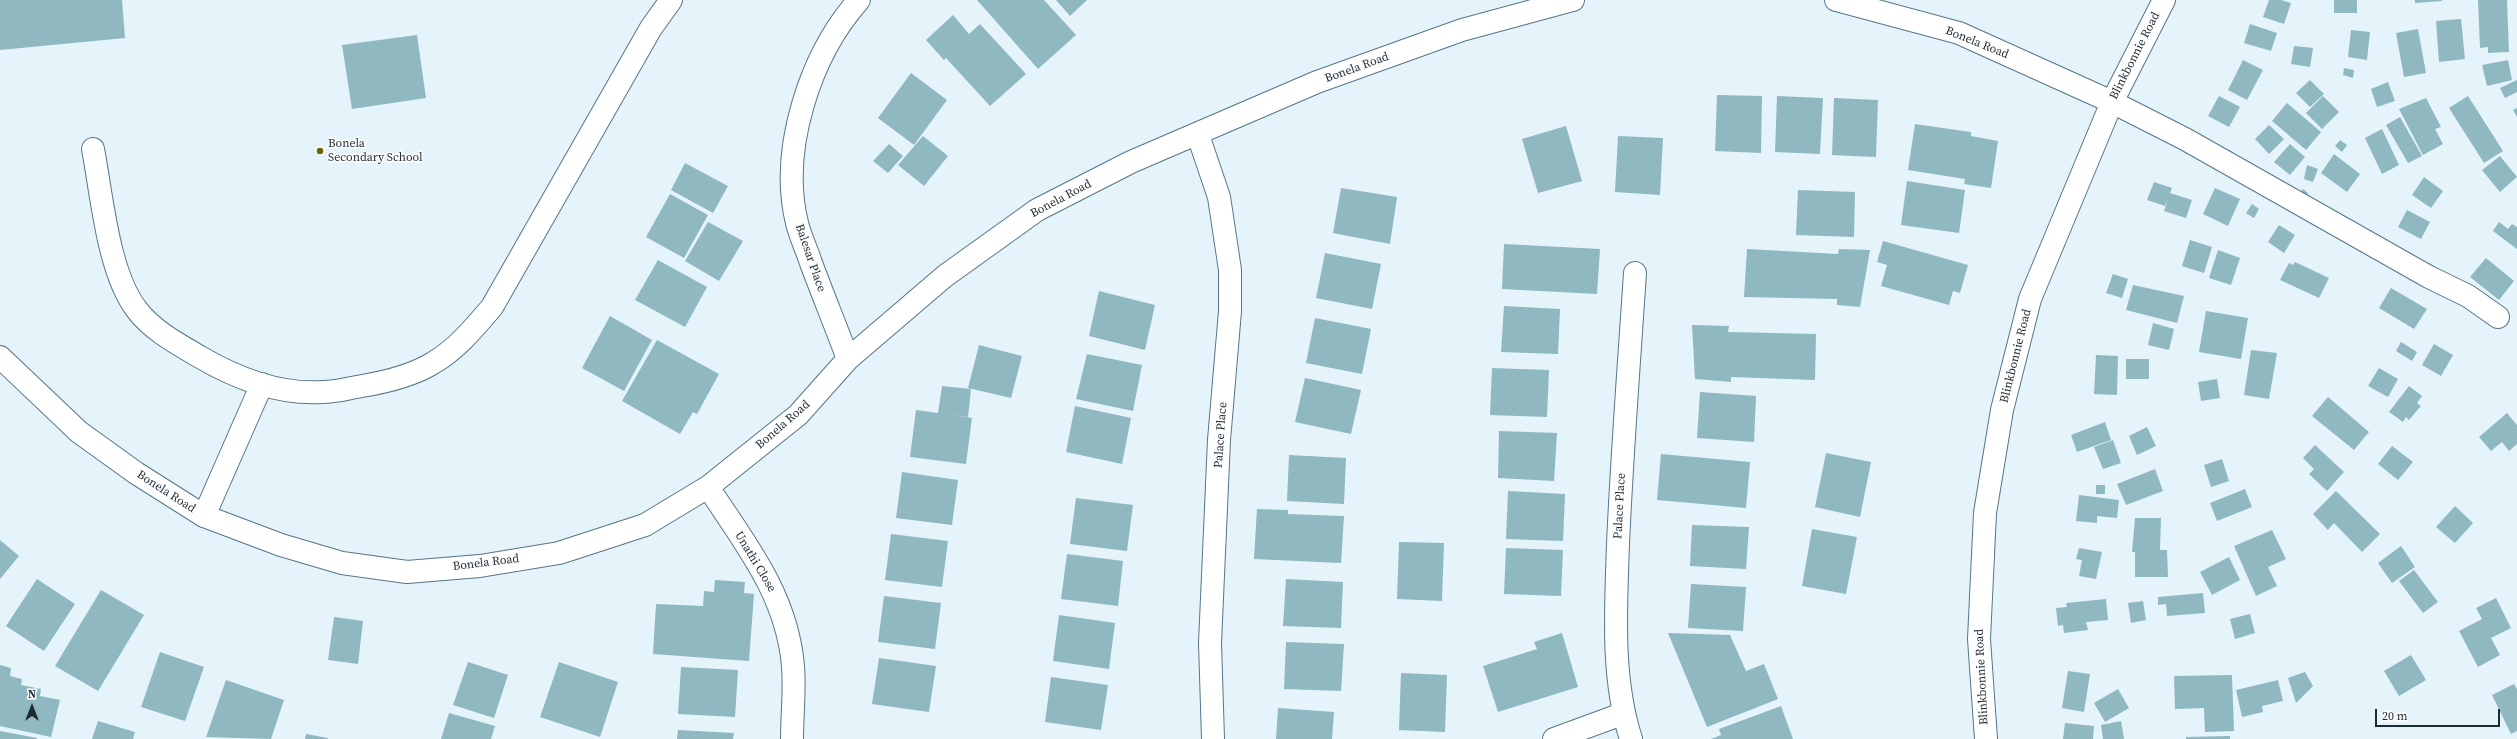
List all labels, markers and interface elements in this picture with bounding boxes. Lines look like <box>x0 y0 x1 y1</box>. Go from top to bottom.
street label: Blinkbonnie Road <box>2107 10 2163 102</box>
street label: Bonela Road <box>1943 24 2011 62</box>
street label: Bonela Road <box>1323 50 1391 86</box>
place label: Bonela Secondary School <box>328 137 423 165</box>
marker: Bonela Secondary School <box>315 146 325 156</box>
street label: Bonela Road <box>1028 177 1094 221</box>
street label: Balesar Place <box>792 222 828 294</box>
street label: Blinkbonnie Road <box>1997 308 2035 404</box>
street label: Bonela Road <box>753 398 813 452</box>
street label: Palace Place <box>1212 402 1230 468</box>
street label: Bonela Road <box>134 468 198 516</box>
street label: Palace Place <box>1611 473 1629 539</box>
street label: Unathi Close <box>731 529 779 595</box>
street label: Bonela Road <box>452 552 520 574</box>
street label: Blinkbonnie Road <box>1972 629 1992 725</box>
north arrow <box>12 687 52 727</box>
text: N <box>28 687 36 702</box>
scale bar <box>2377 701 2502 727</box>
text: 20 m <box>2382 708 2408 724</box>

